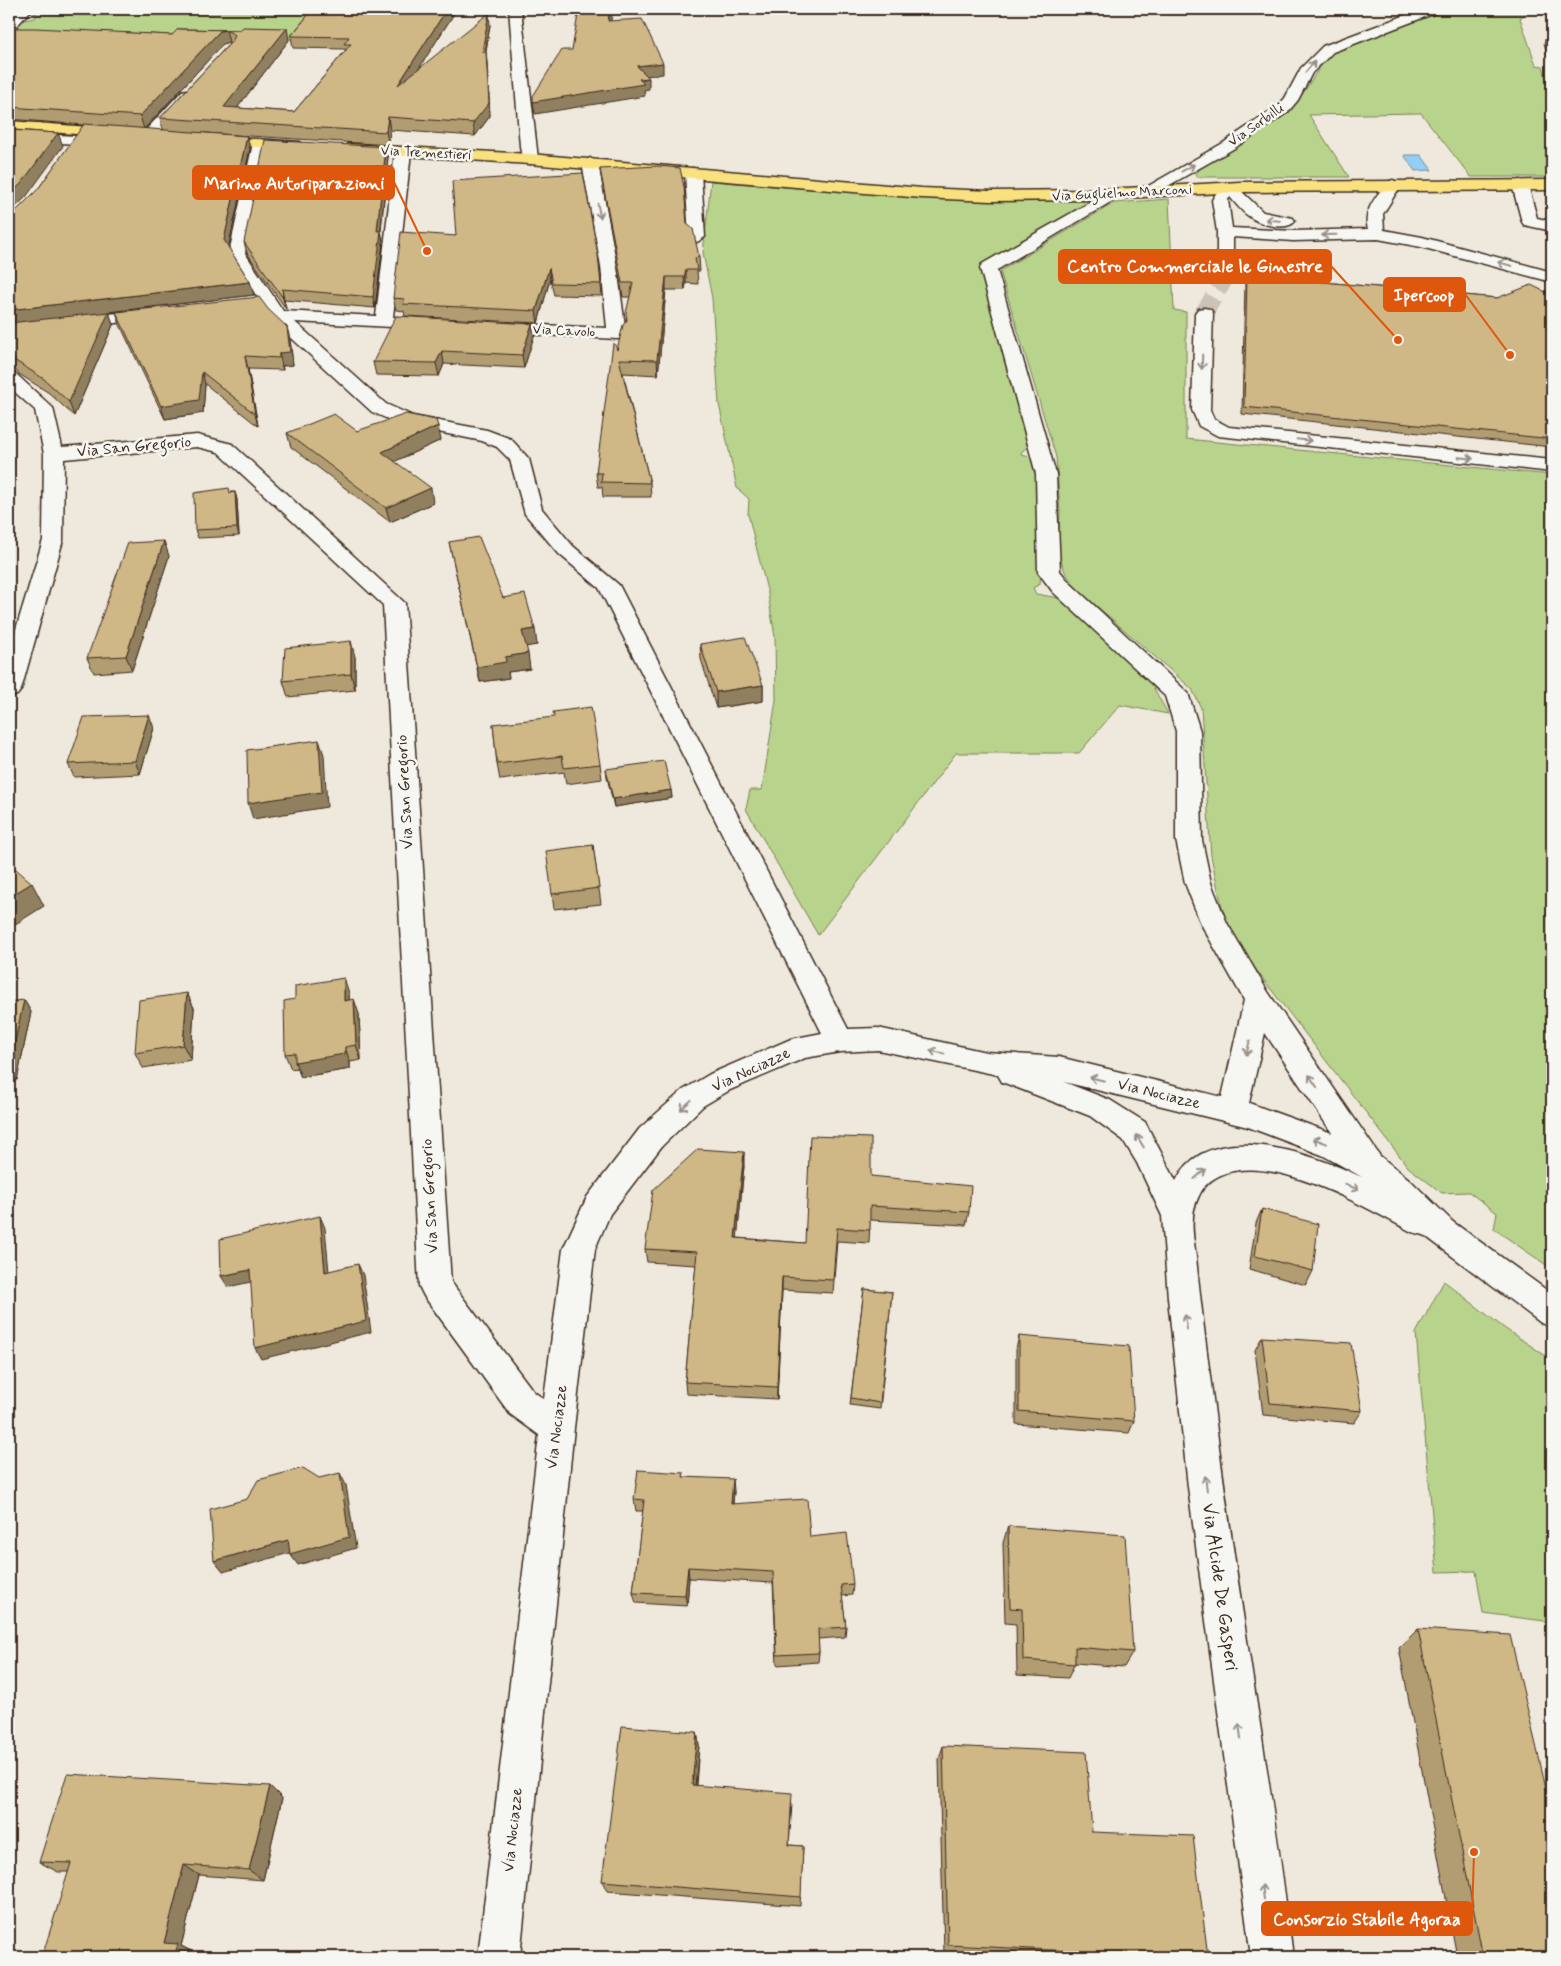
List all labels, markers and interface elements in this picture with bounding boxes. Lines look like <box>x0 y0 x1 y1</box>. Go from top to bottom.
one-way arrow <box>1304 60 1316 73</box>
street label: Via Sorbilli <box>1224 99 1288 151</box>
street label: Via Tremestieri <box>380 142 472 164</box>
one-way arrow <box>1181 163 1196 173</box>
callout: Marino Autoriparazioni <box>193 166 394 199</box>
text: Marino Autoriparazioni <box>204 172 384 196</box>
street label: Via Guglielmo Marconi <box>1052 180 1193 208</box>
one-way arrow <box>595 203 604 219</box>
one-way arrow <box>1265 215 1281 225</box>
one-way arrow <box>1321 230 1338 240</box>
callout: Centro Commerciale le Ginestre <box>1059 250 1331 283</box>
text: Centro Commerciale le Ginestre <box>1067 255 1323 279</box>
one-way arrow <box>1498 259 1514 269</box>
callout: Ipercoop <box>1384 278 1465 311</box>
text: Ipercoop <box>1394 284 1454 308</box>
street label: Via Cavolo <box>532 320 596 342</box>
one-way arrow <box>1197 354 1207 370</box>
street label: Via San Gregorio <box>76 432 192 463</box>
one-way arrow <box>1296 435 1312 445</box>
one-way arrow <box>1458 453 1474 463</box>
street label: Via San Gregorio <box>392 734 419 850</box>
one-way arrow <box>1242 1040 1252 1056</box>
street label: Via Nociazze <box>708 1042 794 1097</box>
one-way arrow <box>929 1047 945 1056</box>
one-way arrow <box>1089 1074 1105 1083</box>
street label: Via Nociazze <box>1115 1074 1203 1115</box>
one-way arrow <box>1308 1074 1318 1088</box>
one-way arrow <box>679 1099 692 1111</box>
one-way arrow <box>1135 1134 1145 1148</box>
one-way arrow <box>1313 1136 1328 1145</box>
street label: Via San Gregorio <box>417 1138 444 1254</box>
one-way arrow <box>1193 1169 1206 1181</box>
one-way arrow <box>1344 1183 1359 1193</box>
one-way arrow <box>1181 1314 1191 1330</box>
street label: Via Nociazze <box>541 1383 573 1470</box>
one-way arrow <box>1201 1475 1211 1491</box>
street label: Via Alcide De Gasperi <box>1196 1501 1244 1673</box>
one-way arrow <box>1235 1723 1245 1739</box>
street label: Via Nociazze <box>498 1786 528 1873</box>
one-way arrow <box>1258 1884 1268 1900</box>
callout: Consorzio Stabile Agoraa <box>1262 1902 1472 1935</box>
text: Consorzio Stabile Agoraa <box>1273 1908 1461 1932</box>

